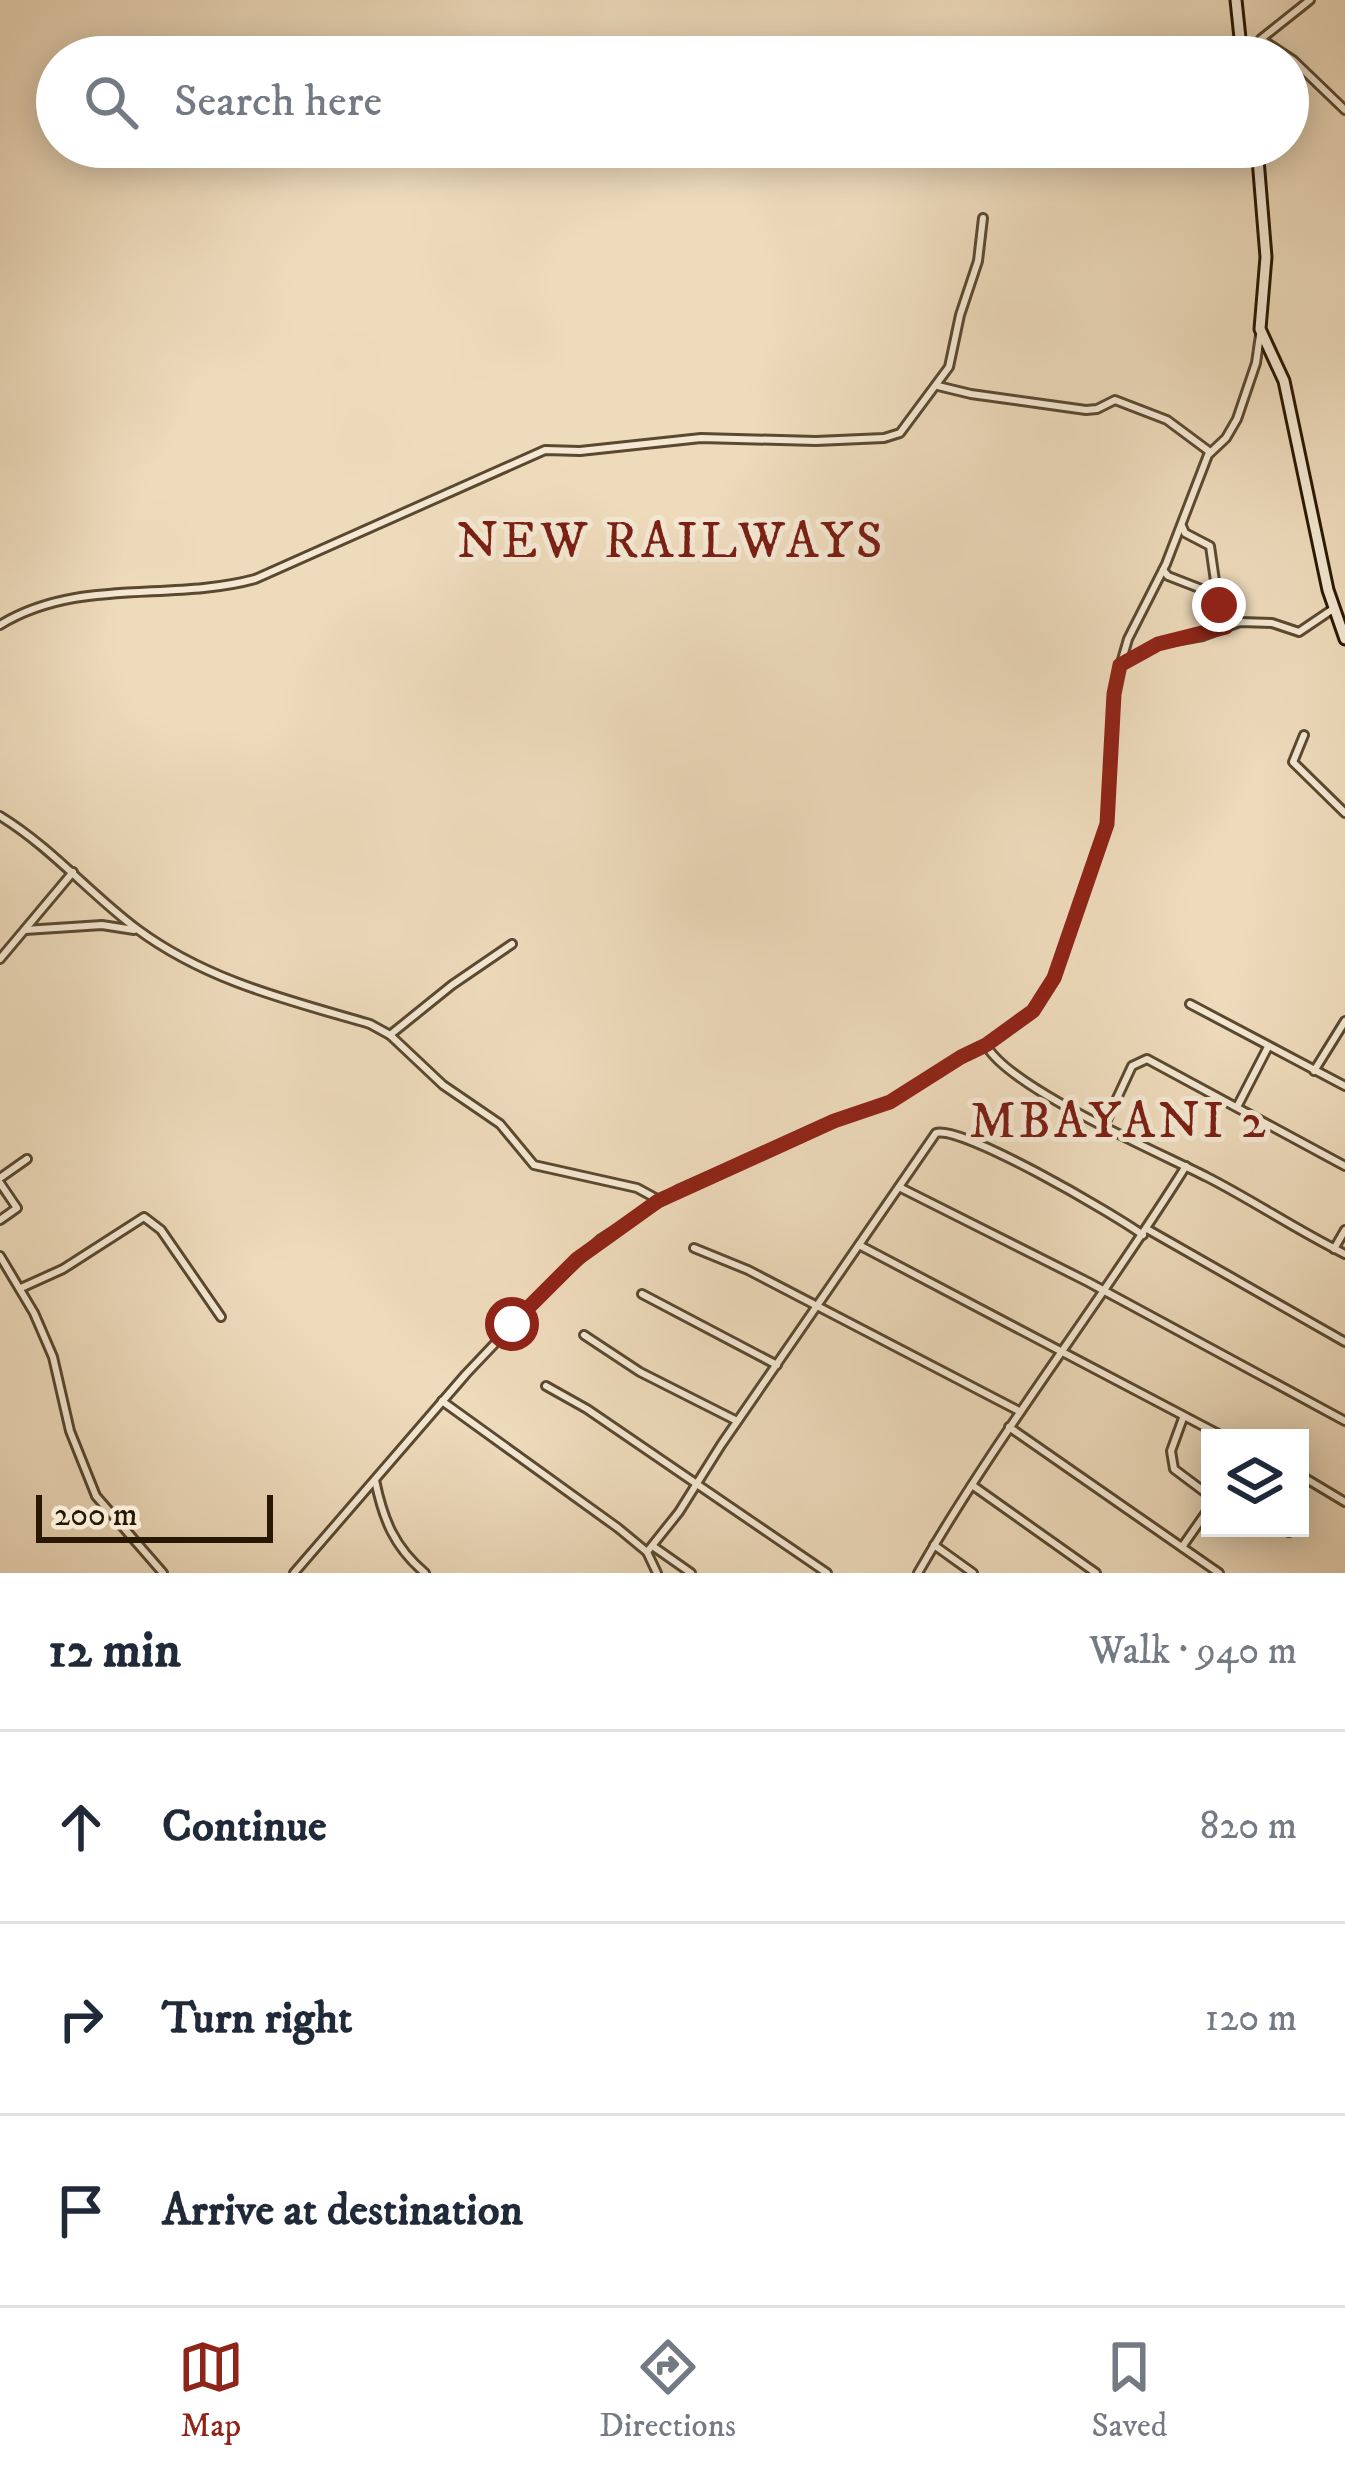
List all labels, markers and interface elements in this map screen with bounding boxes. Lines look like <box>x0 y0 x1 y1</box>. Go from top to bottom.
search box <box>36 36 1309 168</box>
icon: search <box>78 69 144 135</box>
text: Search here <box>174 74 382 130</box>
district label: NEW RAILWAYS <box>457 510 885 574</box>
route end <box>1192 578 1246 632</box>
district label: MBAYANI 2 <box>969 1090 1269 1154</box>
route start <box>485 1297 539 1351</box>
map controls <box>1201 1429 1309 1537</box>
button: layers <box>1201 1429 1309 1537</box>
scale bar <box>36 1489 273 1542</box>
text: 200 m <box>54 1495 138 1536</box>
text: 12 min <box>48 1619 181 1683</box>
text: Walk · 940 m <box>1089 1627 1297 1676</box>
icon: ahead <box>48 1794 114 1860</box>
text: Continue <box>162 1799 327 1855</box>
text: 820 m <box>1200 1802 1297 1851</box>
icon: right <box>48 1986 114 2052</box>
text: Turn right <box>162 1991 352 2047</box>
text: 120 m <box>1205 1994 1297 2043</box>
icon: arrive <box>48 2178 114 2244</box>
text: Arrive at destination <box>162 2183 523 2239</box>
tab: Map <box>178 2334 244 2447</box>
tab: Directions <box>599 2334 736 2447</box>
tab: Saved <box>1091 2334 1167 2447</box>

